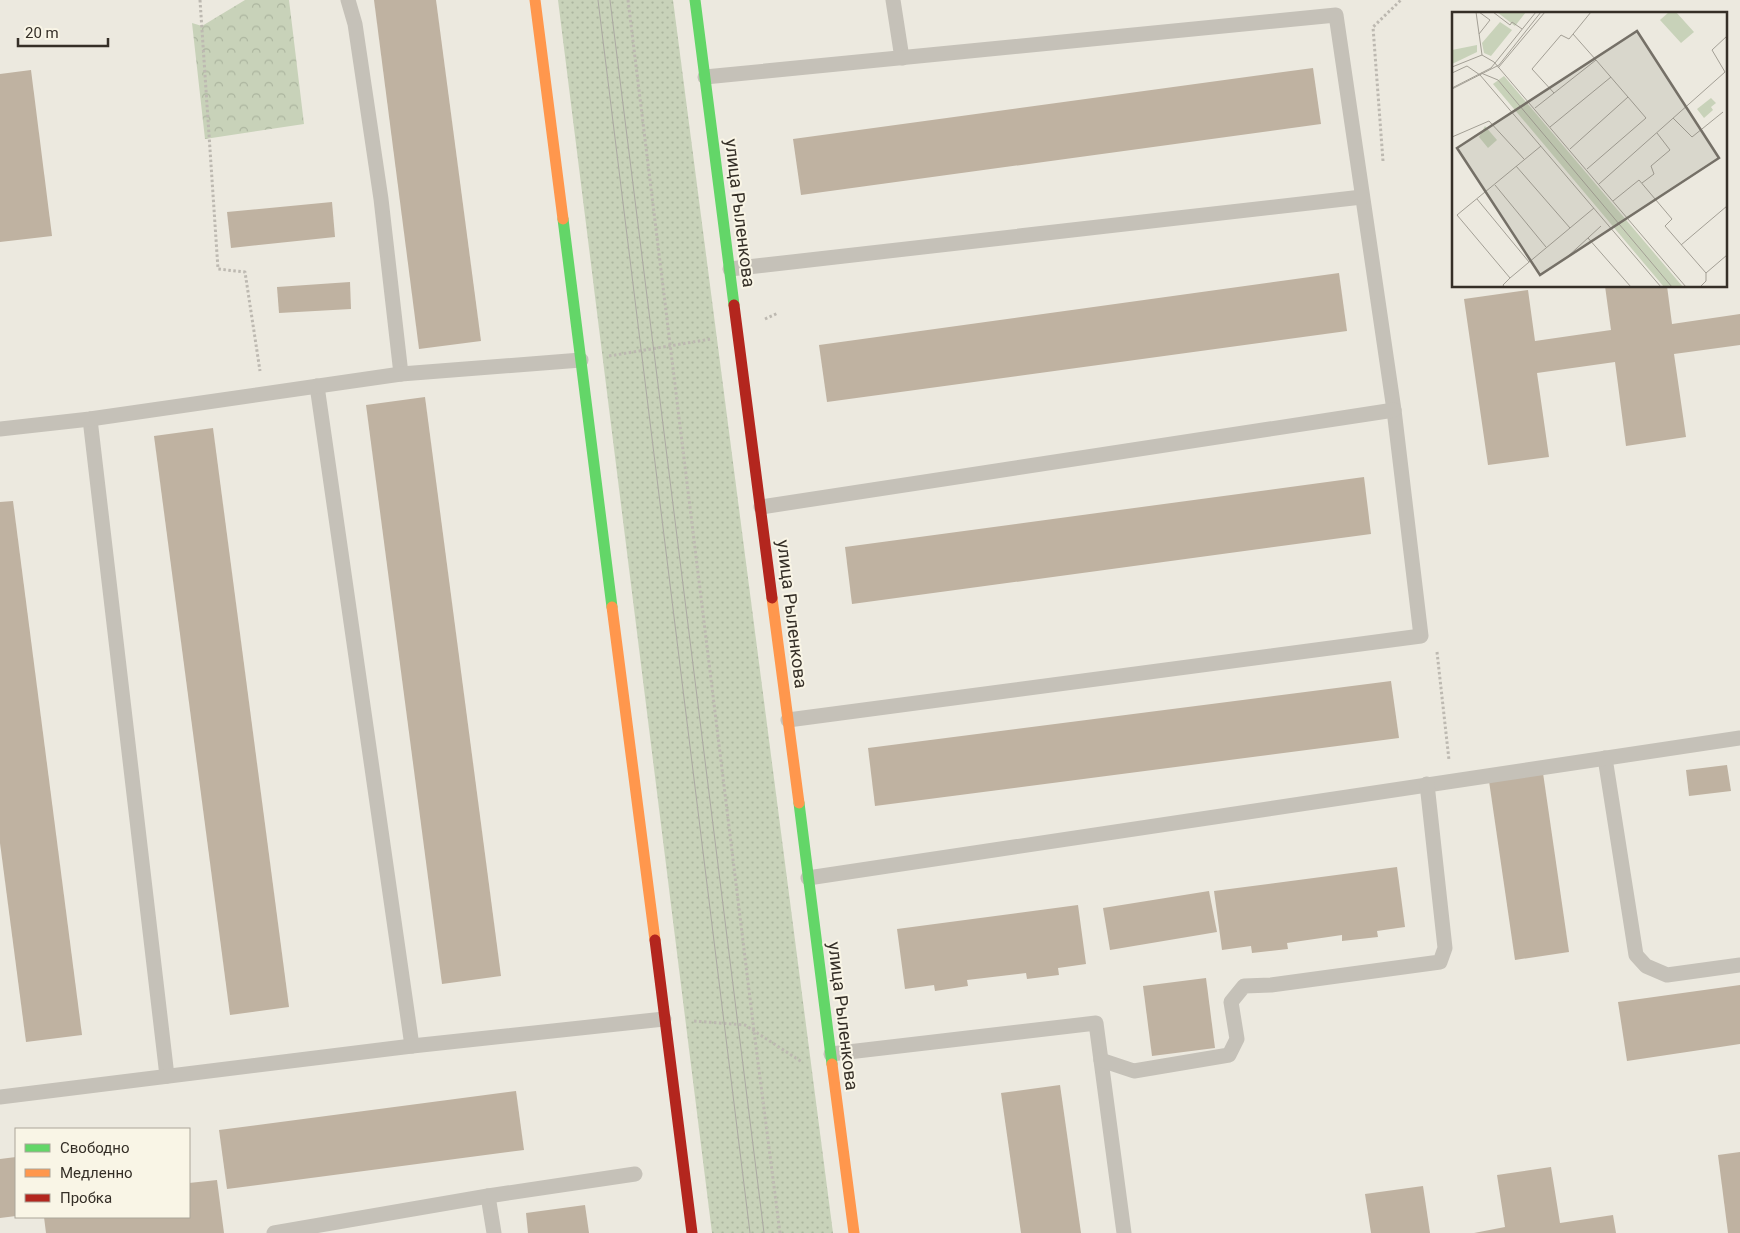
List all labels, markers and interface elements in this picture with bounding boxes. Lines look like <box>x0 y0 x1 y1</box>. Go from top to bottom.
inset map <box>1452 12 1728 288</box>
scale bar <box>18 15 108 47</box>
text: 20 m <box>25 24 59 42</box>
street label: улица Рыленкова <box>721 137 760 288</box>
street label: улица Рыленкова <box>773 538 812 689</box>
street label: улица Рыленкова <box>824 940 863 1091</box>
legend <box>15 1128 190 1218</box>
text: Свободно <box>60 1139 129 1157</box>
text: Медленно <box>60 1164 133 1182</box>
text: Пробка <box>60 1189 112 1207</box>

